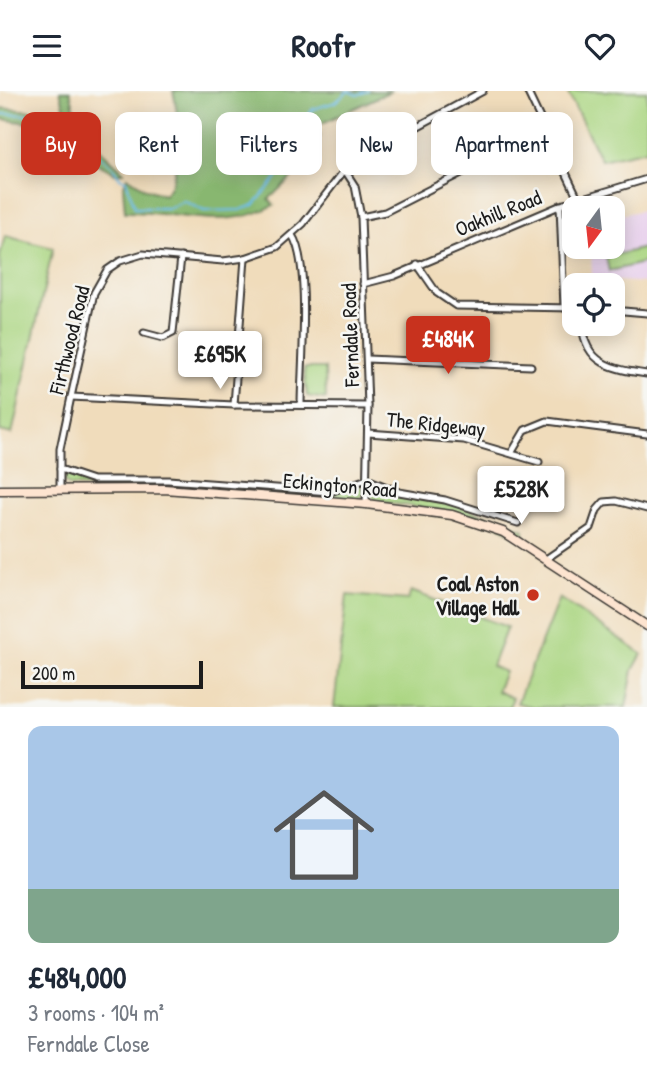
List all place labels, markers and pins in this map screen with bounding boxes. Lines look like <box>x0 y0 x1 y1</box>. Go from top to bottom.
pin: £484K <box>399 317 497 376</box>
pin: £695K <box>171 331 269 391</box>
pin: £528K <box>472 467 570 526</box>
place label: Coal Aston Village Hall <box>436 569 520 623</box>
marker: Coal Aston Village Hall <box>525 587 541 603</box>

